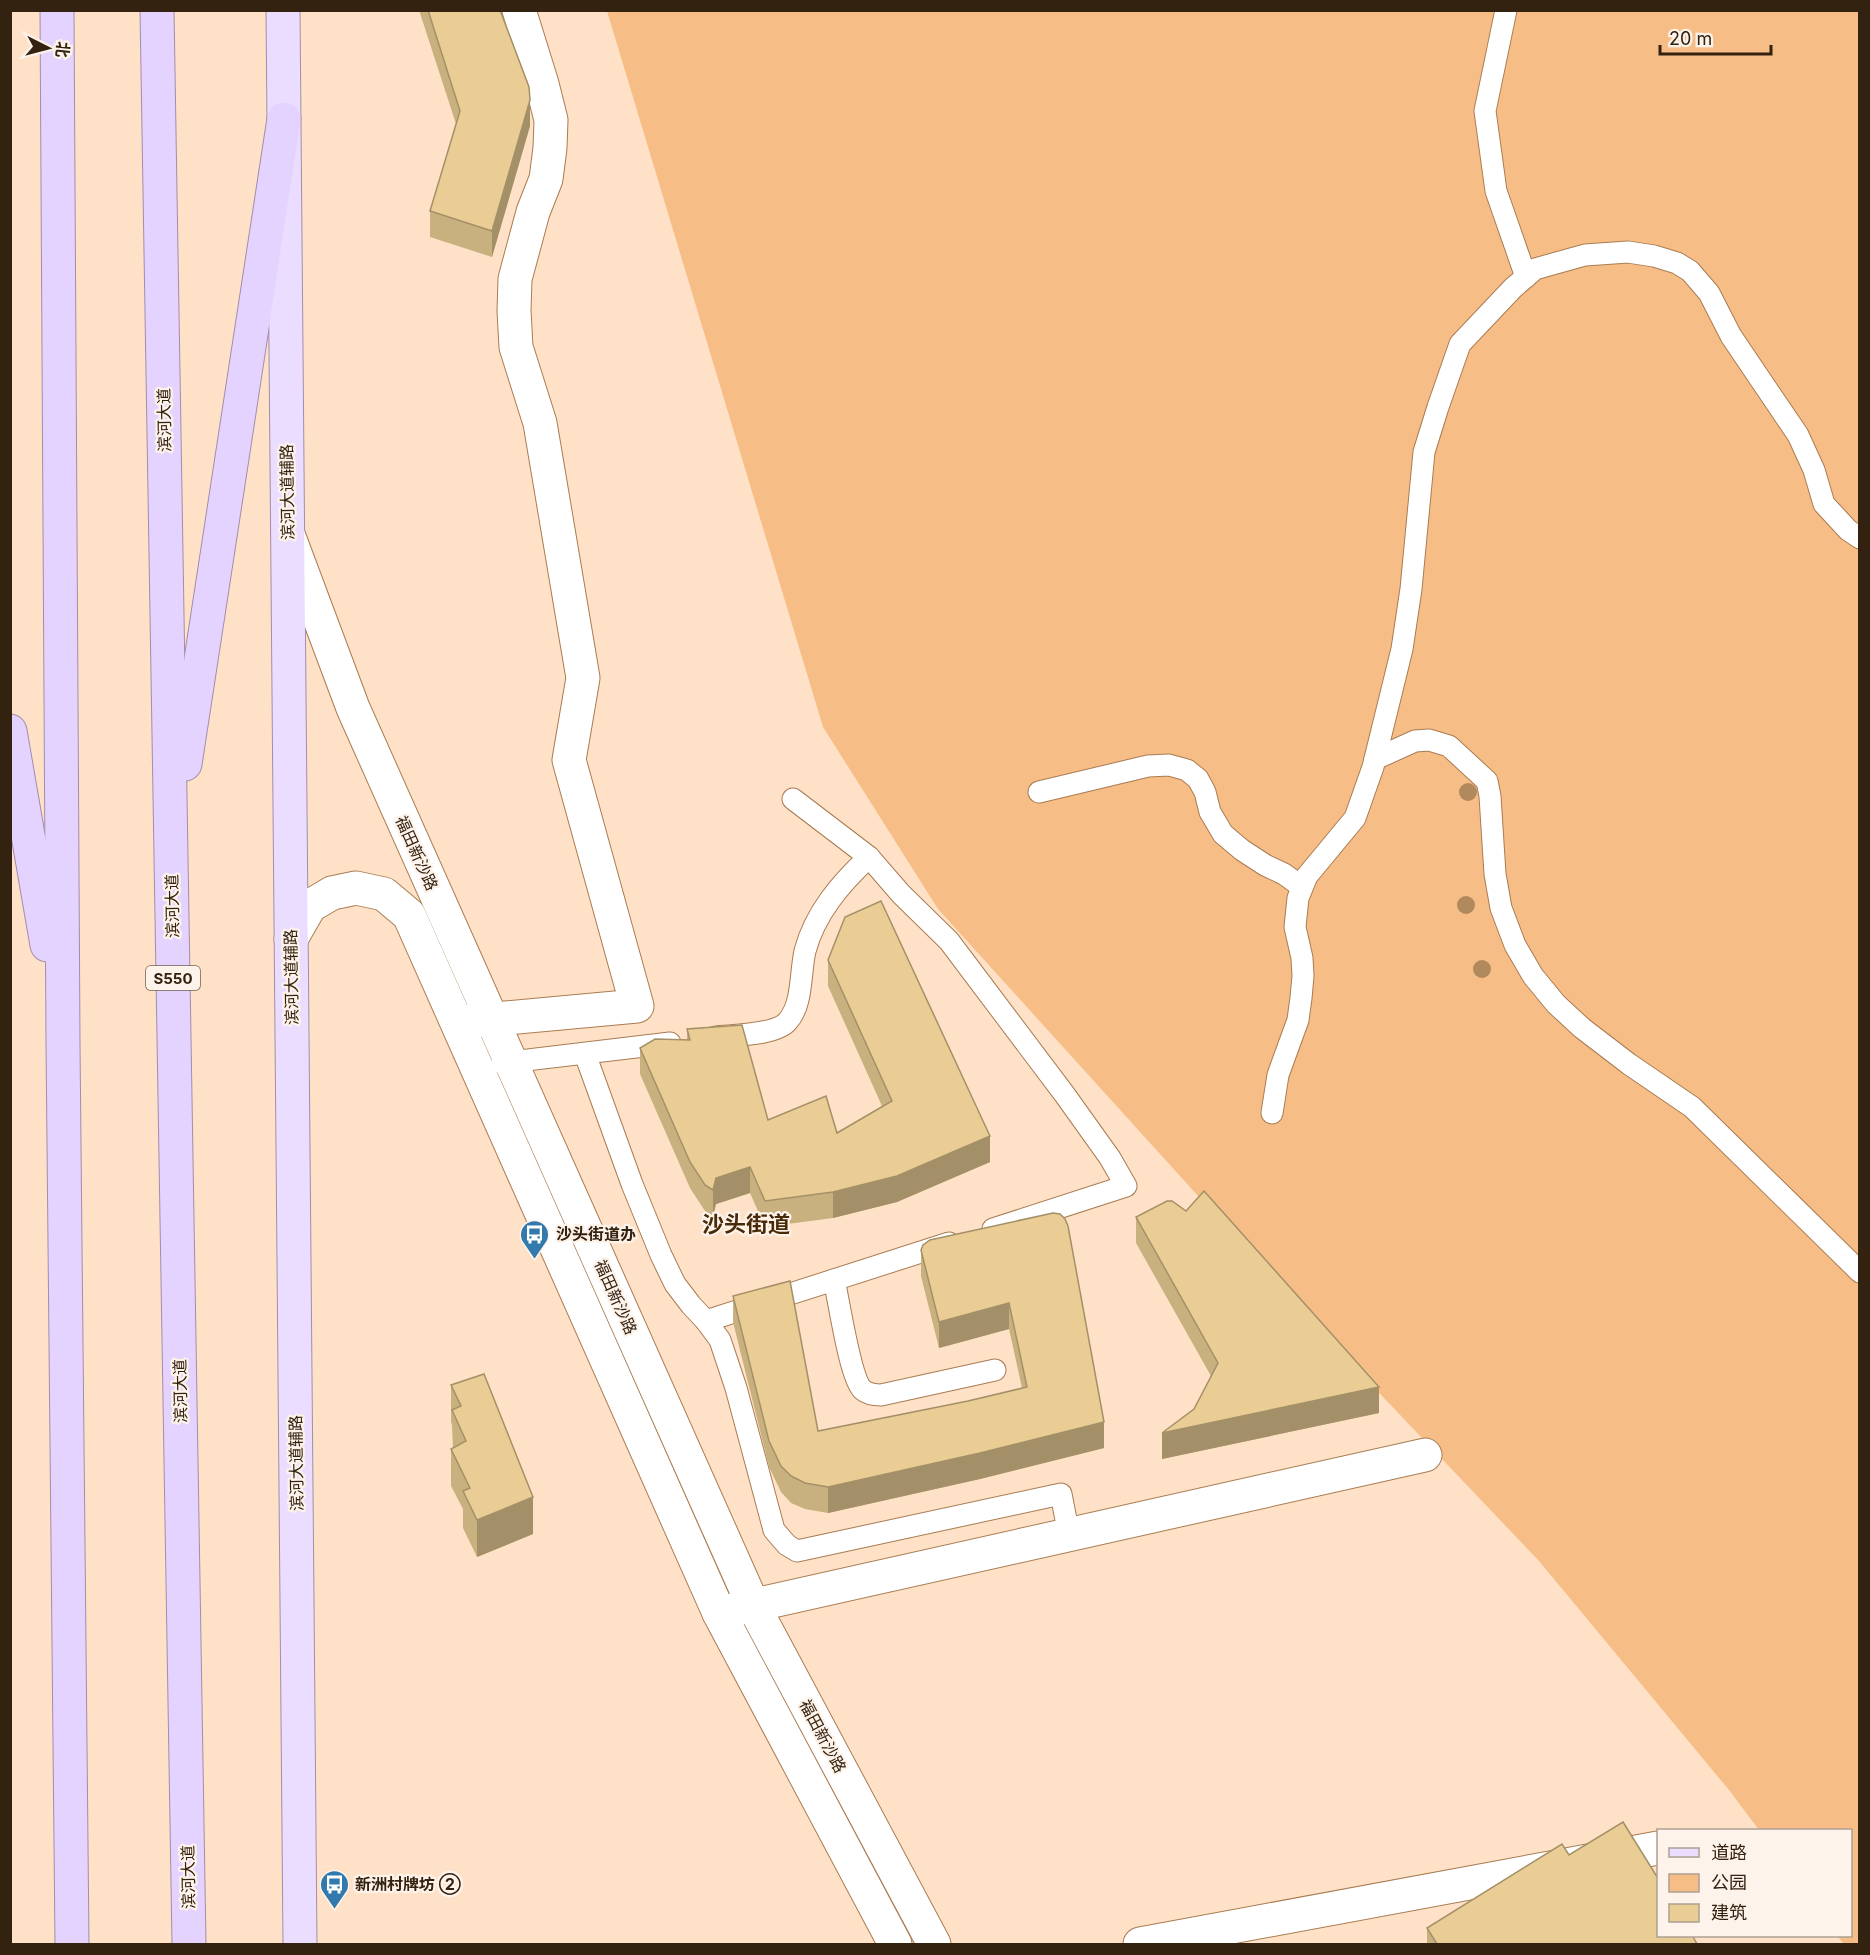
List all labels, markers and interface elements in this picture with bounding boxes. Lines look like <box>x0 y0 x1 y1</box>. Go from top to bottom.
north arrow <box>18 18 78 78</box>
scale bar <box>1660 18 1771 56</box>
text: 20 m <box>1669 28 1712 49</box>
text: 北 <box>52 41 74 59</box>
street label: 滨河大道 <box>153 388 175 452</box>
street label: 滨河大道辅路 <box>276 444 298 540</box>
street label: 福田新沙路 <box>392 812 442 894</box>
street label: 滨河大道 <box>161 874 183 938</box>
street label: 滨河大道辅路 <box>280 929 302 1025</box>
road number: S550 <box>146 966 200 990</box>
district label: 沙头街道 <box>702 1211 790 1237</box>
bus stop icon: 沙头街道办 <box>519 1218 551 1260</box>
place label: 沙头街道办 <box>556 1224 636 1244</box>
street label: 福田新沙路 <box>591 1256 641 1338</box>
street label: 滨河大道 <box>169 1359 191 1423</box>
street label: 滨河大道辅路 <box>285 1415 307 1511</box>
street label: 福田新沙路 <box>795 1696 851 1776</box>
legend <box>1657 1829 1852 1937</box>
text: 道路 <box>1711 1842 1747 1863</box>
street label: 滨河大道 <box>177 1845 199 1909</box>
bus stop icon: 新洲村牌坊 ② <box>318 1868 350 1910</box>
text: 公园 <box>1711 1872 1747 1893</box>
place label: 新洲村牌坊 ② <box>355 1873 462 1895</box>
text: 建筑 <box>1711 1902 1747 1923</box>

